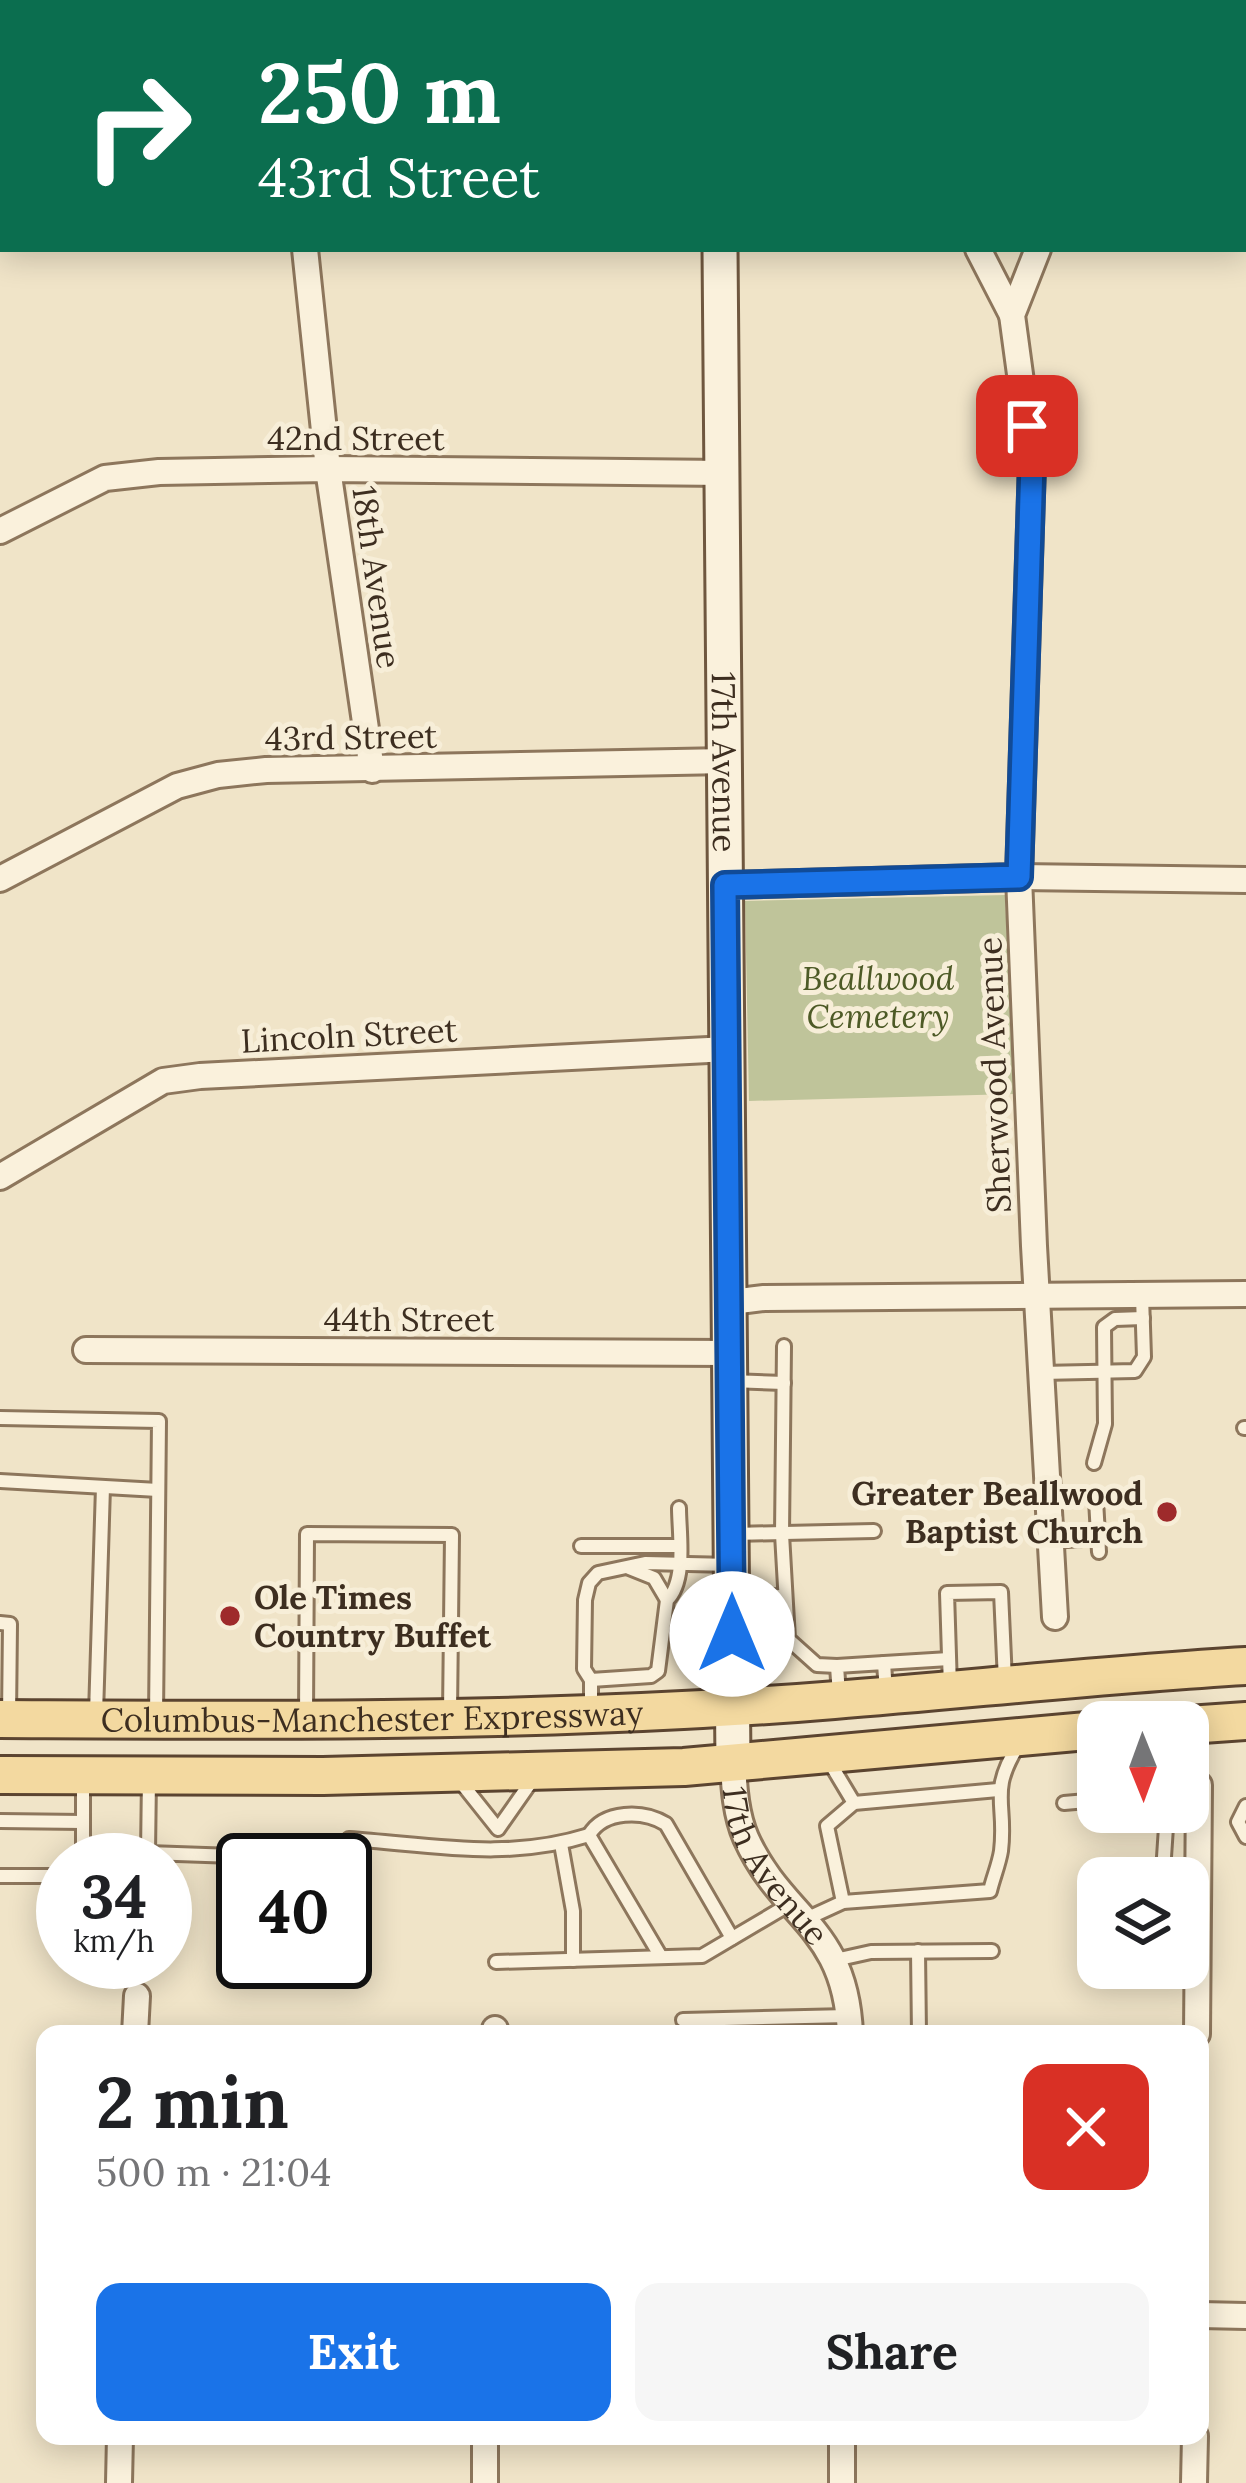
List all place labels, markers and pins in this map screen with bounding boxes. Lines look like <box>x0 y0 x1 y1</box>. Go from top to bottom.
pin <box>976 375 1078 477</box>
place label: Greater Beallwood Baptist Church <box>851 1472 1143 1552</box>
marker: Greater Beallwood Baptist Church <box>1154 1499 1180 1525</box>
place label: Ole Times Country Buffet <box>254 1576 492 1656</box>
marker: Ole Times Country Buffet <box>217 1603 243 1629</box>

